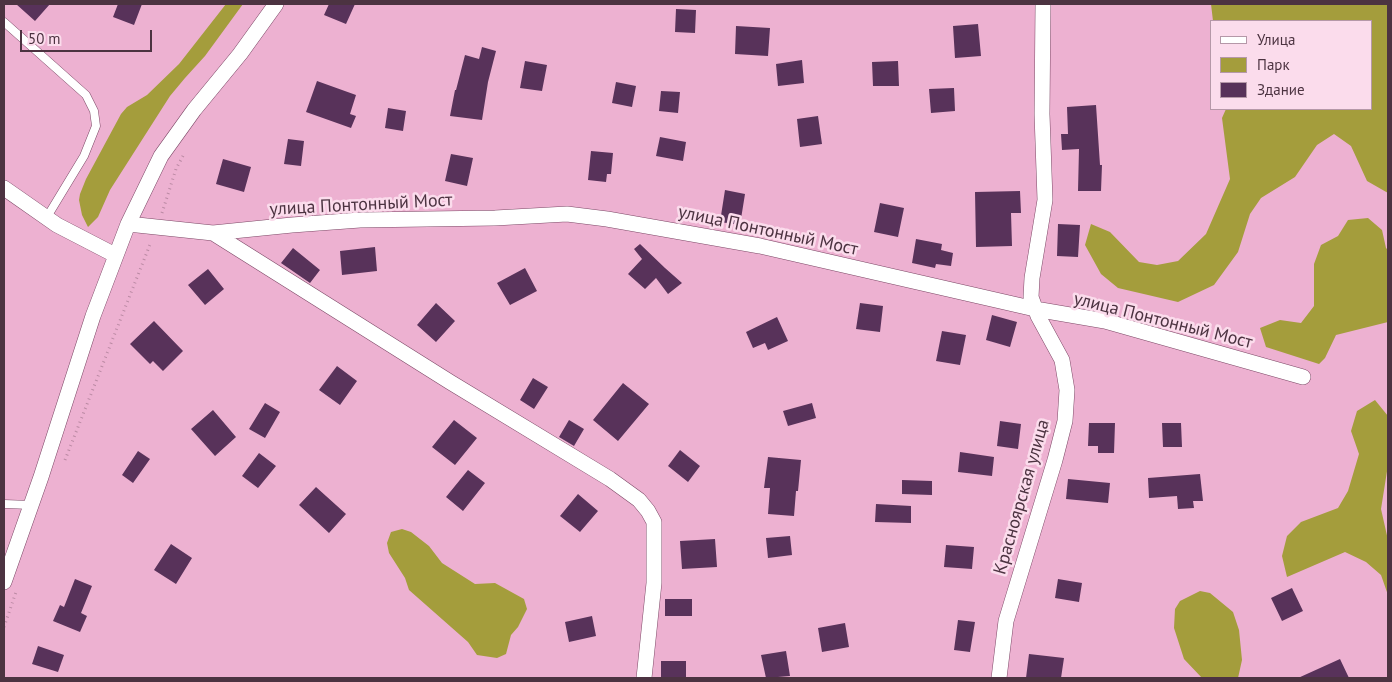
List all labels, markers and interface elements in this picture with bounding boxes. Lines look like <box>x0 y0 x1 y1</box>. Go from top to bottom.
scale bar <box>22 20 155 52</box>
legend <box>1210 20 1372 110</box>
text: 50 m <box>28 29 61 48</box>
text: Улица <box>1257 30 1295 49</box>
text: Парк <box>1257 55 1290 74</box>
text: Здание <box>1257 80 1305 99</box>
street label: улица Понтонный Мост <box>269 189 453 221</box>
street label: улица Понтонный Мост <box>676 201 860 261</box>
street label: улица Понтонный Мост <box>1072 288 1254 354</box>
street label: Красноярская улица <box>990 417 1054 577</box>

